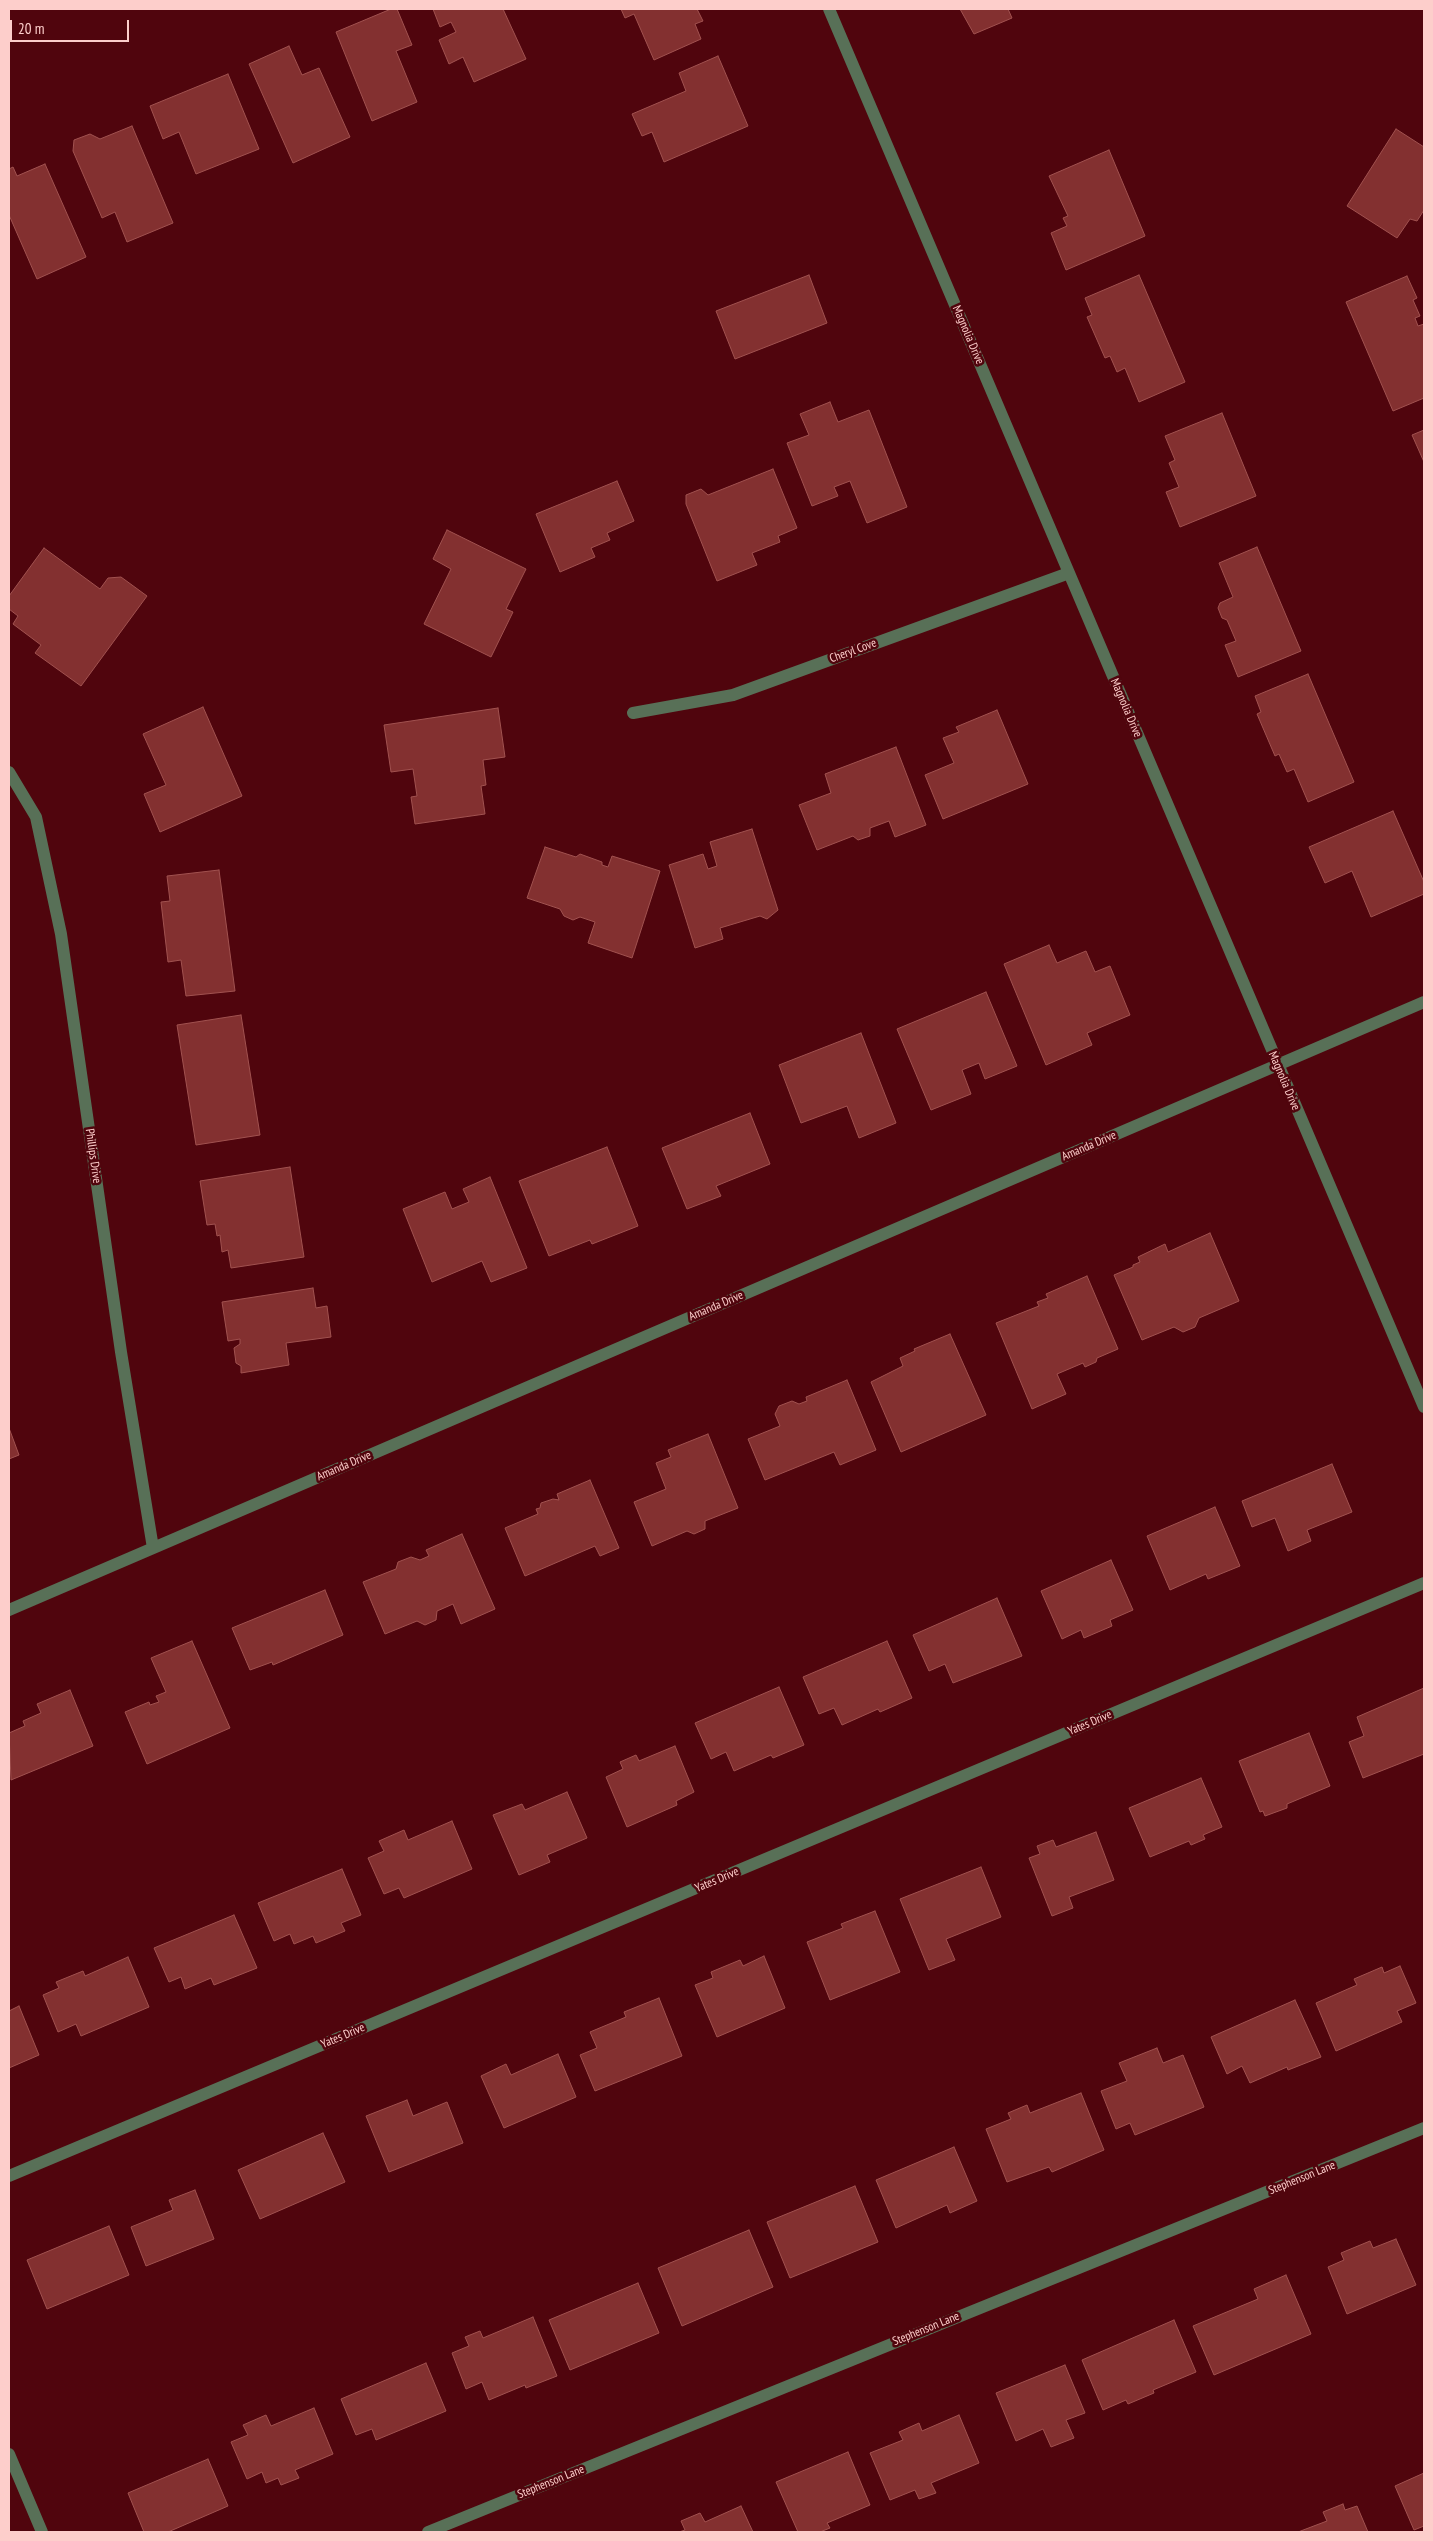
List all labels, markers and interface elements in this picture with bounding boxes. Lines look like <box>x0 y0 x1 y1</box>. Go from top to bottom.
scale bar <box>12 10 131 42</box>
text: 20 m <box>18 19 44 38</box>
street label: Magnolia Drive <box>949 303 987 367</box>
street label: Cheryl Cove <box>828 636 878 666</box>
street label: Magnolia Drive <box>1107 676 1145 740</box>
street label: Magnolia Drive <box>1265 1049 1303 1113</box>
street label: Phillips Drive <box>82 1128 104 1184</box>
street label: Amanda Drive <box>1060 1128 1118 1164</box>
street label: Amanda Drive <box>687 1288 745 1324</box>
street label: Amanda Drive <box>315 1448 373 1484</box>
street label: Yates Drive <box>1066 1707 1114 1739</box>
street label: Yates Drive <box>693 1864 741 1896</box>
street label: Yates Drive <box>319 2020 367 2052</box>
street label: Stephenson Lane <box>1266 2158 1338 2198</box>
street label: Stephenson Lane <box>890 2309 962 2349</box>
street label: Stephenson Lane <box>515 2462 587 2502</box>

